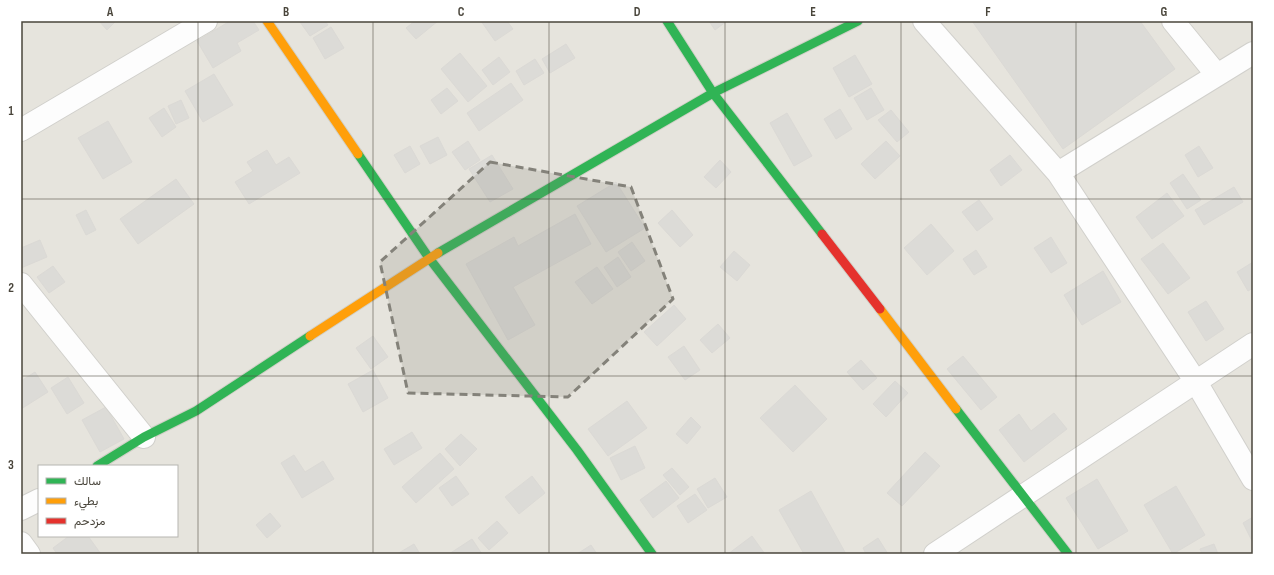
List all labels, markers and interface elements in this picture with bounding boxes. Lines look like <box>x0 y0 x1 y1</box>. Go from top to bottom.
text: A <box>106 4 114 20</box>
text: B <box>283 4 289 20</box>
text: C <box>458 4 465 20</box>
text: D <box>634 4 641 20</box>
text: E <box>810 4 816 20</box>
text: F <box>985 4 991 20</box>
text: G <box>1161 4 1168 20</box>
text: 1 <box>8 103 14 119</box>
text: 2 <box>8 280 14 296</box>
text: 3 <box>8 457 14 473</box>
legend <box>38 465 178 537</box>
text: سالك <box>74 474 101 489</box>
text: بطيء <box>74 494 98 511</box>
text: مزدحم <box>74 514 105 529</box>

